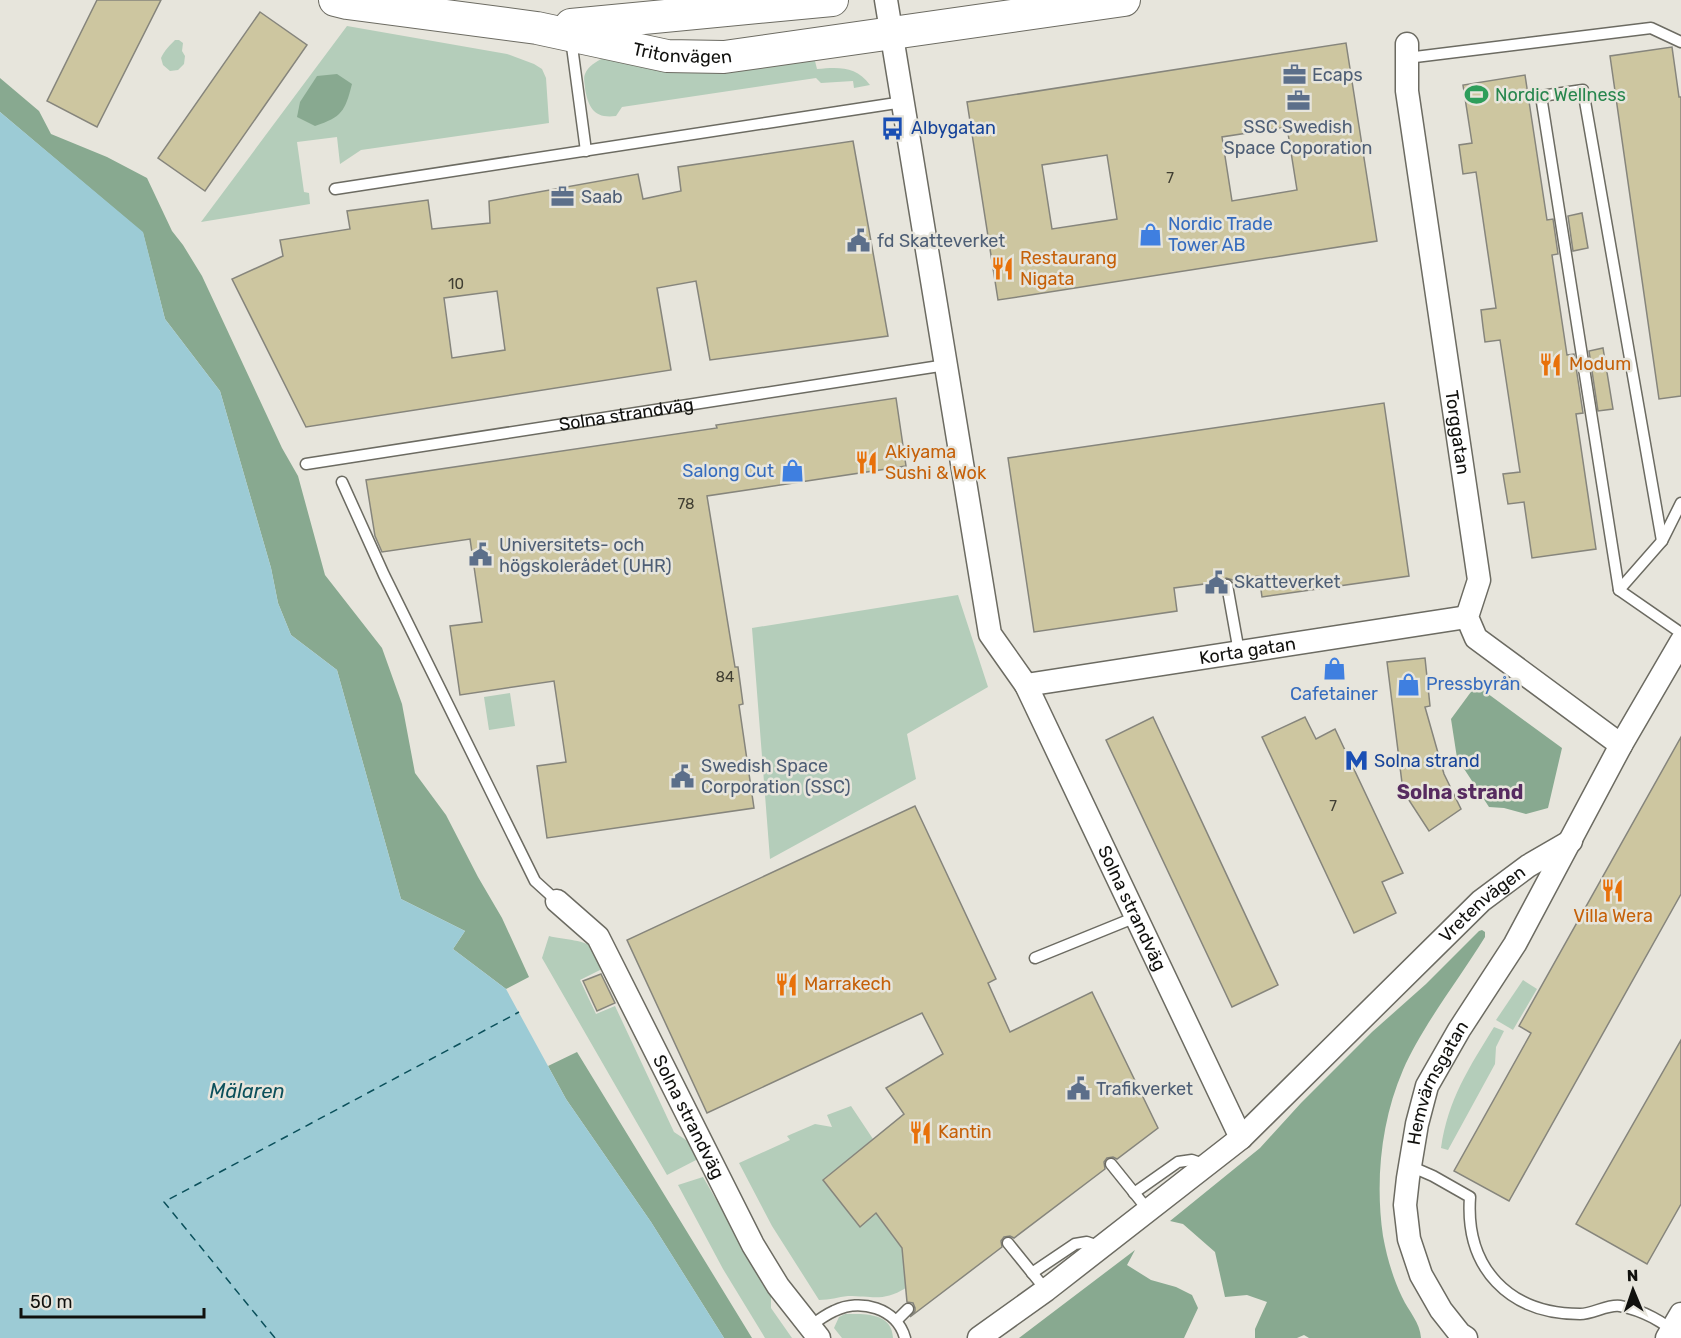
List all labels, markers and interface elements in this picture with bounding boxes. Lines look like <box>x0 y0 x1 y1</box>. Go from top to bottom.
street label: Tritonvägen <box>631 38 733 68</box>
office icon: Ecaps <box>1281 62 1307 88</box>
place label: Ecaps <box>1312 64 1363 86</box>
sports icon: Nordic Wellness <box>1464 82 1490 108</box>
place label: Nordic Wellness <box>1495 84 1626 106</box>
office icon: SSC Swedish Space Coporation <box>1285 88 1311 114</box>
bus stop icon: Albygatan <box>880 115 906 141</box>
place label: SSC Swedish Space Coporation <box>1224 116 1372 159</box>
place label: Albygatan <box>911 117 996 139</box>
house number: 7 <box>1166 169 1174 187</box>
office icon: Saab <box>550 184 576 210</box>
place label: Saab <box>581 186 623 208</box>
place label: Nordic Trade Tower AB <box>1168 213 1273 256</box>
shop icon: Nordic Trade Tower AB <box>1137 221 1163 247</box>
public building icon: fd Skatteverket <box>846 228 872 254</box>
place label: fd Skatteverket <box>877 230 1005 252</box>
place label: Restaurang Nigata <box>1020 247 1117 290</box>
restaurant icon: Restaurang Nigata <box>989 255 1015 281</box>
house number: 10 <box>448 275 464 293</box>
restaurant icon: Modum <box>1538 351 1564 377</box>
place label: Modum <box>1569 353 1631 375</box>
street label: Torggatan <box>1440 389 1474 476</box>
street label: Solna strandväg <box>557 393 695 436</box>
place label: Akiyama Sushi & Wok <box>885 441 987 484</box>
restaurant icon: Akiyama Sushi & Wok <box>854 449 880 475</box>
shop icon: Salong Cut <box>779 458 805 484</box>
place label: Salong Cut <box>682 460 774 482</box>
house number: 78 <box>677 495 695 513</box>
place label: Universitets- och högskolerådet (UHR) <box>499 534 672 577</box>
public building icon: Universitets- och högskolerådet (UHR) <box>468 542 494 568</box>
public building icon: Skatteverket <box>1203 569 1229 595</box>
place label: Skatteverket <box>1234 571 1340 593</box>
street label: Korta gatan <box>1198 633 1297 669</box>
shop icon: Cafetainer <box>1321 655 1347 681</box>
house number: 84 <box>716 668 734 686</box>
shop icon: Pressbyrån <box>1395 671 1421 697</box>
place label: Pressbyrån <box>1426 673 1521 695</box>
place label: Cafetainer <box>1290 683 1378 705</box>
metro station icon: Solna strand <box>1343 748 1369 774</box>
place label: Solna strand <box>1374 750 1480 772</box>
place label: Swedish Space Corporation (SSC) <box>701 755 851 798</box>
public building icon: Swedish Space Corporation (SSC) <box>670 763 696 789</box>
district label: Solna strand <box>1397 780 1523 804</box>
house number: 7 <box>1329 797 1337 815</box>
street label: Solna strandväg <box>1093 842 1171 974</box>
street label: Vretenvägen <box>1435 861 1530 947</box>
restaurant icon: Villa Wera <box>1600 877 1626 903</box>
place label: Villa Wera <box>1573 905 1653 927</box>
restaurant icon: Marrakech <box>773 971 799 997</box>
place label: Marrakech <box>804 973 892 995</box>
street label: Hemvärnsgatan <box>1403 1017 1473 1147</box>
street label: Solna strandväg <box>648 1051 729 1183</box>
public building icon: Trafikverket <box>1065 1076 1091 1102</box>
place label: Trafikverket <box>1096 1078 1193 1100</box>
water label: Mälaren <box>209 1079 285 1103</box>
restaurant icon: Kantin <box>907 1119 933 1145</box>
place label: Kantin <box>938 1121 992 1143</box>
north arrow <box>1603 1260 1663 1320</box>
text: N <box>1626 1266 1639 1285</box>
scale bar <box>21 1281 204 1319</box>
text: 50 m <box>30 1291 73 1313</box>

